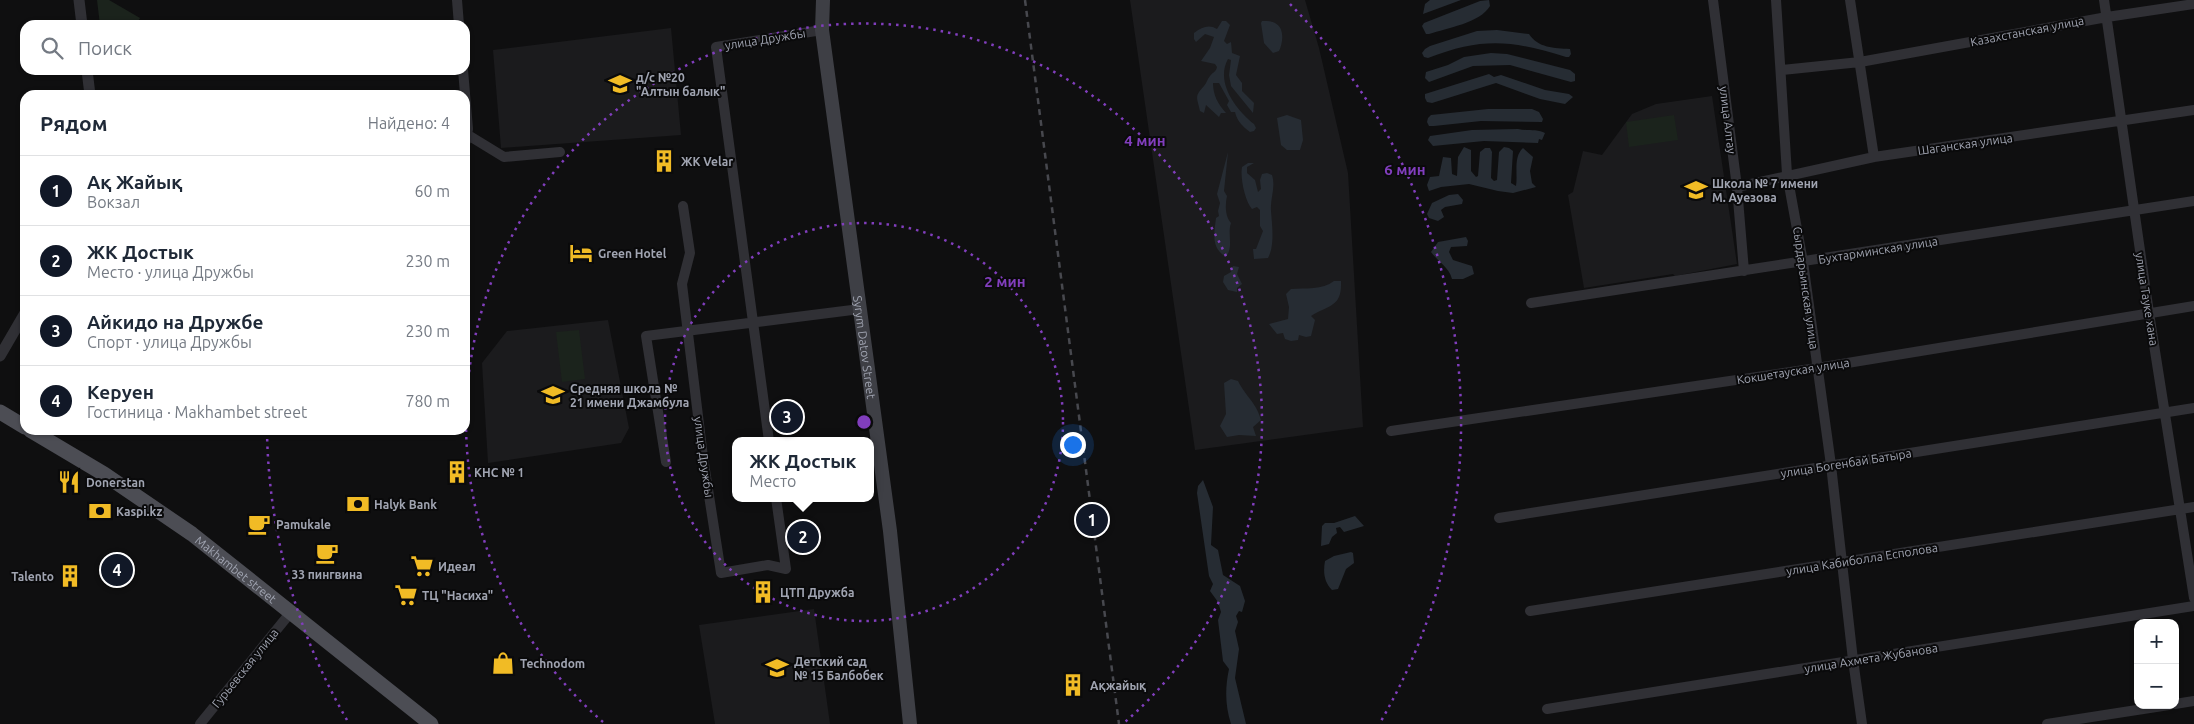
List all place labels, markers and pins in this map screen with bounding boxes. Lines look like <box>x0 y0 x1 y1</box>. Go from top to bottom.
school or university icon: д/с №20 "Алтын балык" <box>607 71 633 97</box>
place label: д/с №20 "Алтын балык" <box>636 71 725 98</box>
building icon: ЖК Velar <box>651 148 677 174</box>
place label: ЖК Velar <box>681 155 733 168</box>
school or university icon: Школа № 7 имени М. Ауезова <box>1683 177 1709 203</box>
place label: Школа № 7 имени М. Ауезова <box>1712 177 1818 204</box>
hotel icon: Green Hotel <box>568 240 594 266</box>
place label: Green Hotel <box>598 247 667 260</box>
school or university icon: Средняя школа № 21 имени Джамбула <box>540 382 566 408</box>
place label: Средняя школа № 21 имени Джамбула <box>570 382 689 409</box>
pin: 3 <box>771 398 803 436</box>
centre of rings <box>855 413 873 431</box>
building icon: КНС № 1 <box>444 459 470 485</box>
place label: КНС № 1 <box>474 466 524 479</box>
restaurant icon: Donerstan <box>56 469 82 495</box>
place label: Donerstan <box>86 476 145 489</box>
bank icon: Halyk Bank <box>345 491 371 517</box>
bank icon: Kaspi.kz <box>87 498 113 524</box>
place label: Halyk Bank <box>374 498 437 511</box>
pin: 1 <box>1076 501 1108 539</box>
place label: Kaspi.kz <box>116 505 162 518</box>
cafe icon: Pamukale <box>246 511 272 537</box>
place label: Pamukale <box>276 518 331 531</box>
pin: 2 <box>787 518 819 556</box>
cafe icon: 33 пингвина <box>314 540 340 566</box>
pin: 4 <box>101 551 133 589</box>
supermarket icon: Идеал <box>409 553 435 579</box>
place label: Идеал <box>438 560 476 573</box>
building icon: Talento <box>57 563 83 589</box>
place label: 33 пингвина <box>291 568 363 581</box>
place label: Talento <box>11 570 54 583</box>
building icon: ЦТП Дружба <box>750 579 776 605</box>
supermarket icon: ТЦ "Насиха" <box>393 582 419 608</box>
place label: ЦТП Дружба <box>780 586 854 599</box>
place label: ТЦ "Насиха" <box>422 589 493 602</box>
shop icon: Technodom <box>490 650 516 676</box>
school or university icon: Детский сад № 15 Балбобек <box>764 655 790 681</box>
place label: Детский сад № 15 Балбобек <box>794 655 884 682</box>
place label: Technodom <box>520 657 585 670</box>
building icon: Ақжайық <box>1060 672 1086 698</box>
place label: Ақжайық <box>1090 679 1146 692</box>

